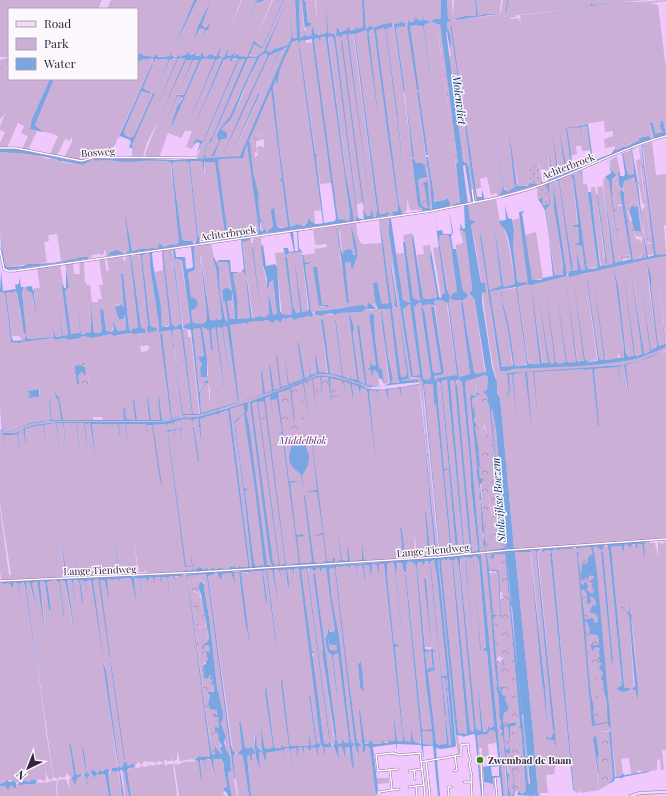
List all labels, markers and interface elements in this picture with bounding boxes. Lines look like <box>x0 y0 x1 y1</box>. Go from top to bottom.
legend <box>8 8 138 80</box>
text: Road <box>44 15 71 31</box>
text: Park <box>44 35 69 51</box>
text: Water <box>43 55 77 71</box>
water label: Molenvliet <box>449 74 471 127</box>
street label: Bosweg <box>80 144 116 160</box>
street label: Achterbroek <box>539 149 597 183</box>
street label: Achterbroek <box>198 222 257 244</box>
park label: Middelblok <box>278 433 327 447</box>
water label: Stolwijkse Boezem <box>488 457 509 544</box>
street label: Lange Tiendweg <box>396 540 471 560</box>
street label: Lange Tiendweg <box>63 562 138 578</box>
north arrow <box>8 748 48 788</box>
place label: Zwembad de Baan <box>488 753 572 767</box>
marker: Zwembad de Baan <box>475 755 485 765</box>
text: N <box>13 767 29 784</box>

